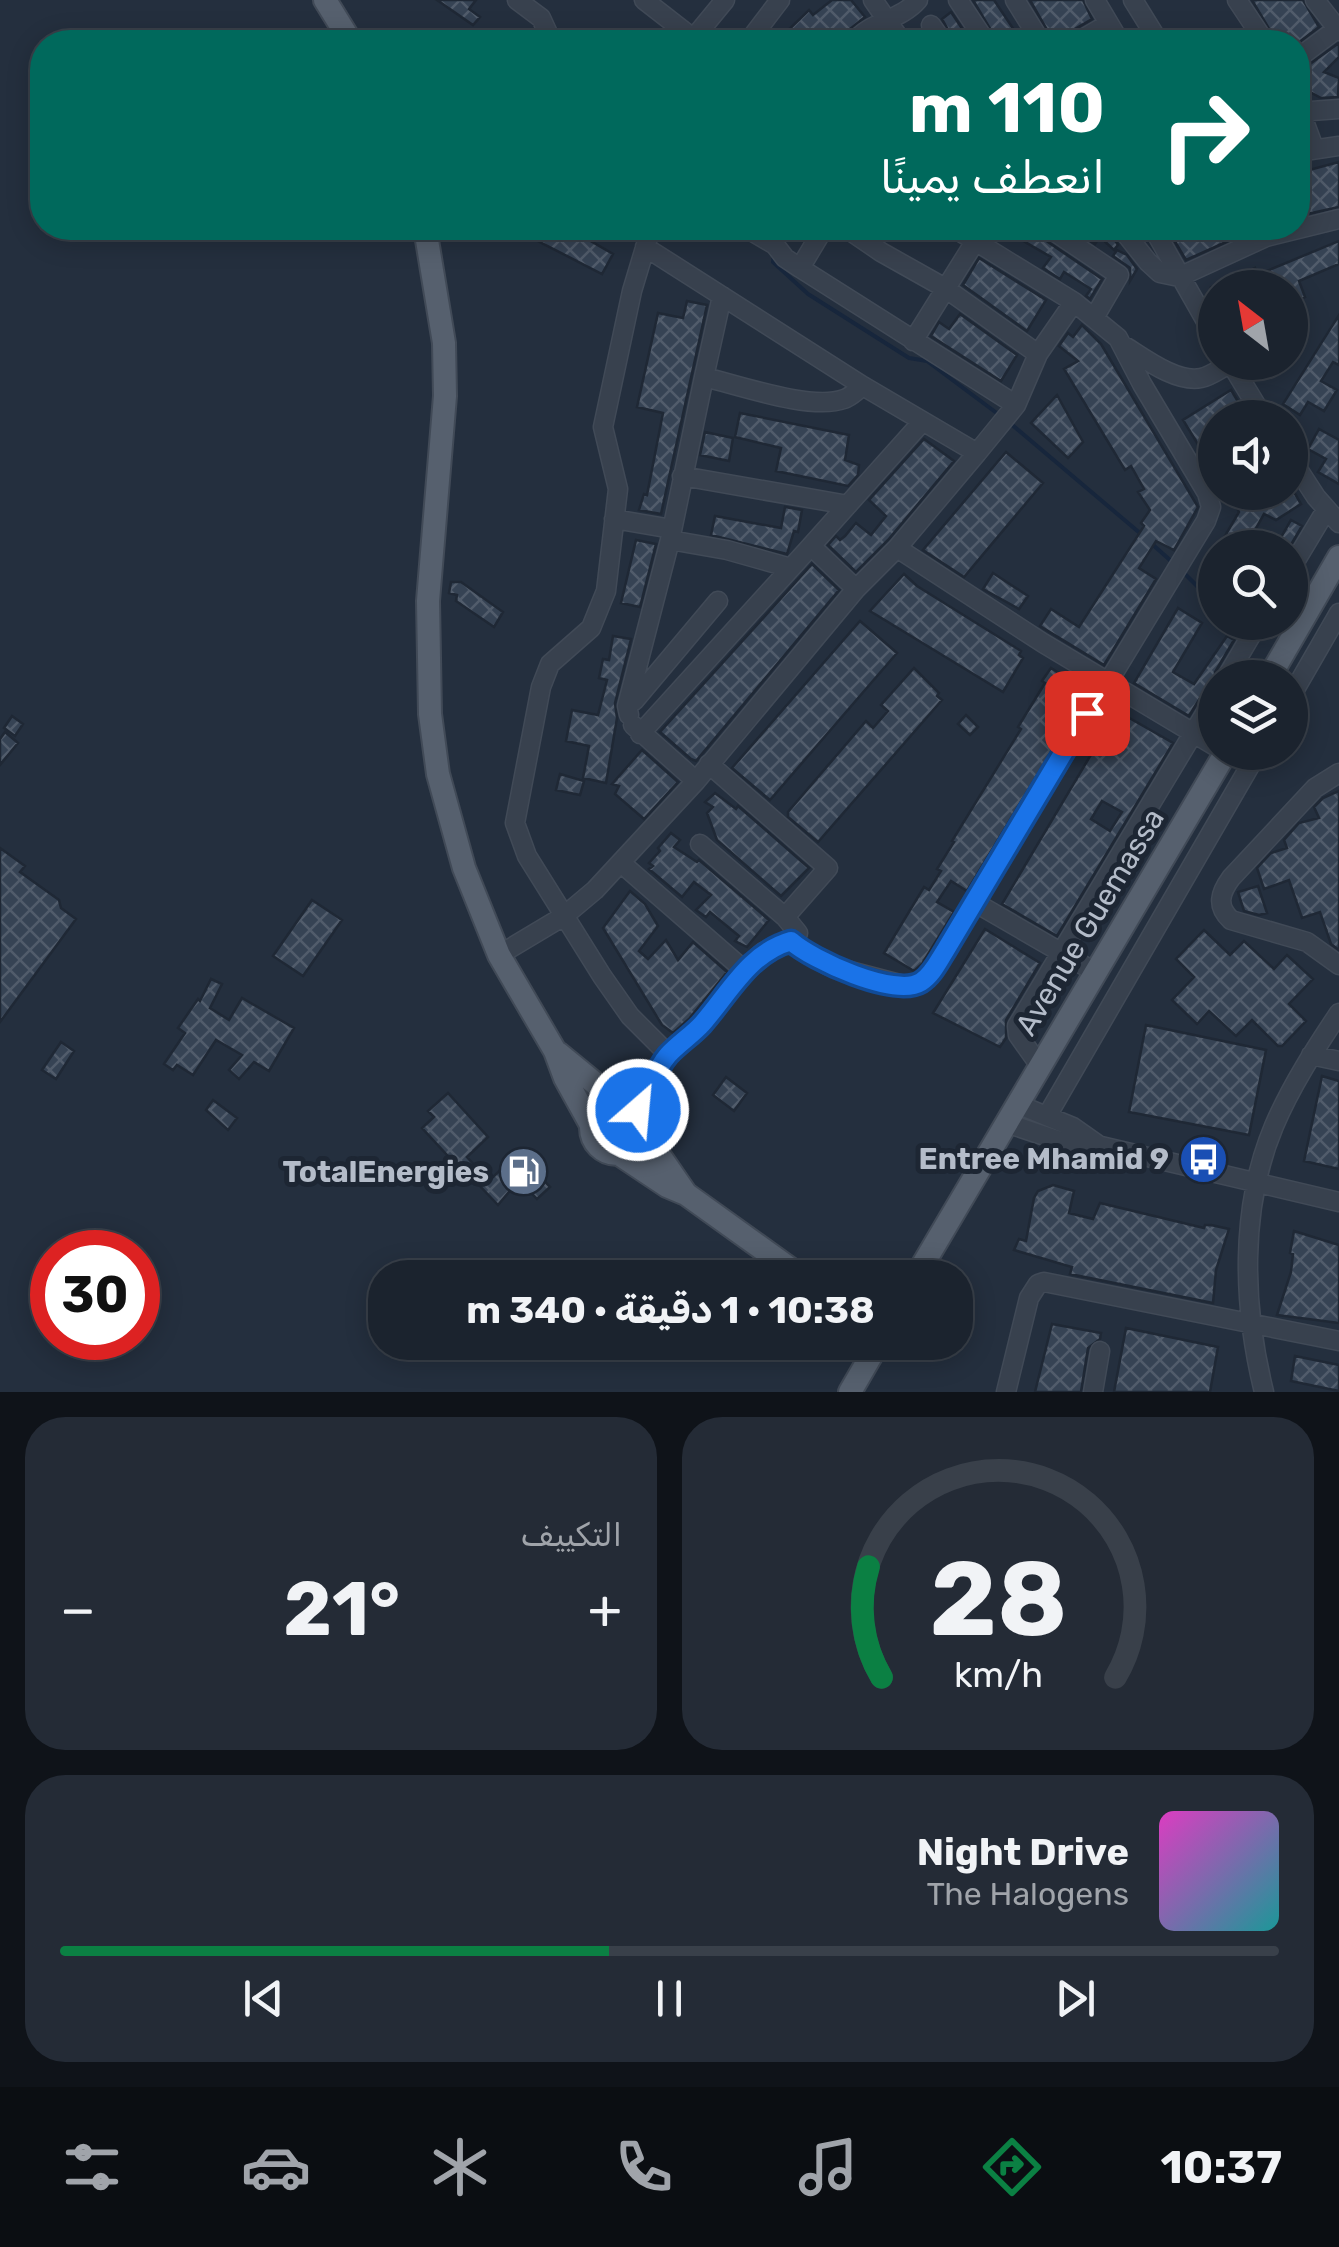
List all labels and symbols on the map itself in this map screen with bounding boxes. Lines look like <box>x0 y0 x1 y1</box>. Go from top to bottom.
north arrow <box>1198 270 1308 380</box>
pin <box>1045 671 1130 756</box>
street label: Avenue Guemassa <box>1008 802 1172 1042</box>
position arrow <box>586 1058 690 1162</box>
bus stop icon: Entree Mhamid 9 <box>1178 1133 1230 1185</box>
place label: Entree Mhamid 9 <box>919 1141 1169 1177</box>
fuel station icon: TotalEnergies <box>498 1146 550 1198</box>
place label: TotalEnergies <box>282 1154 489 1190</box>
speed limit sign: 30 <box>30 1230 160 1360</box>

